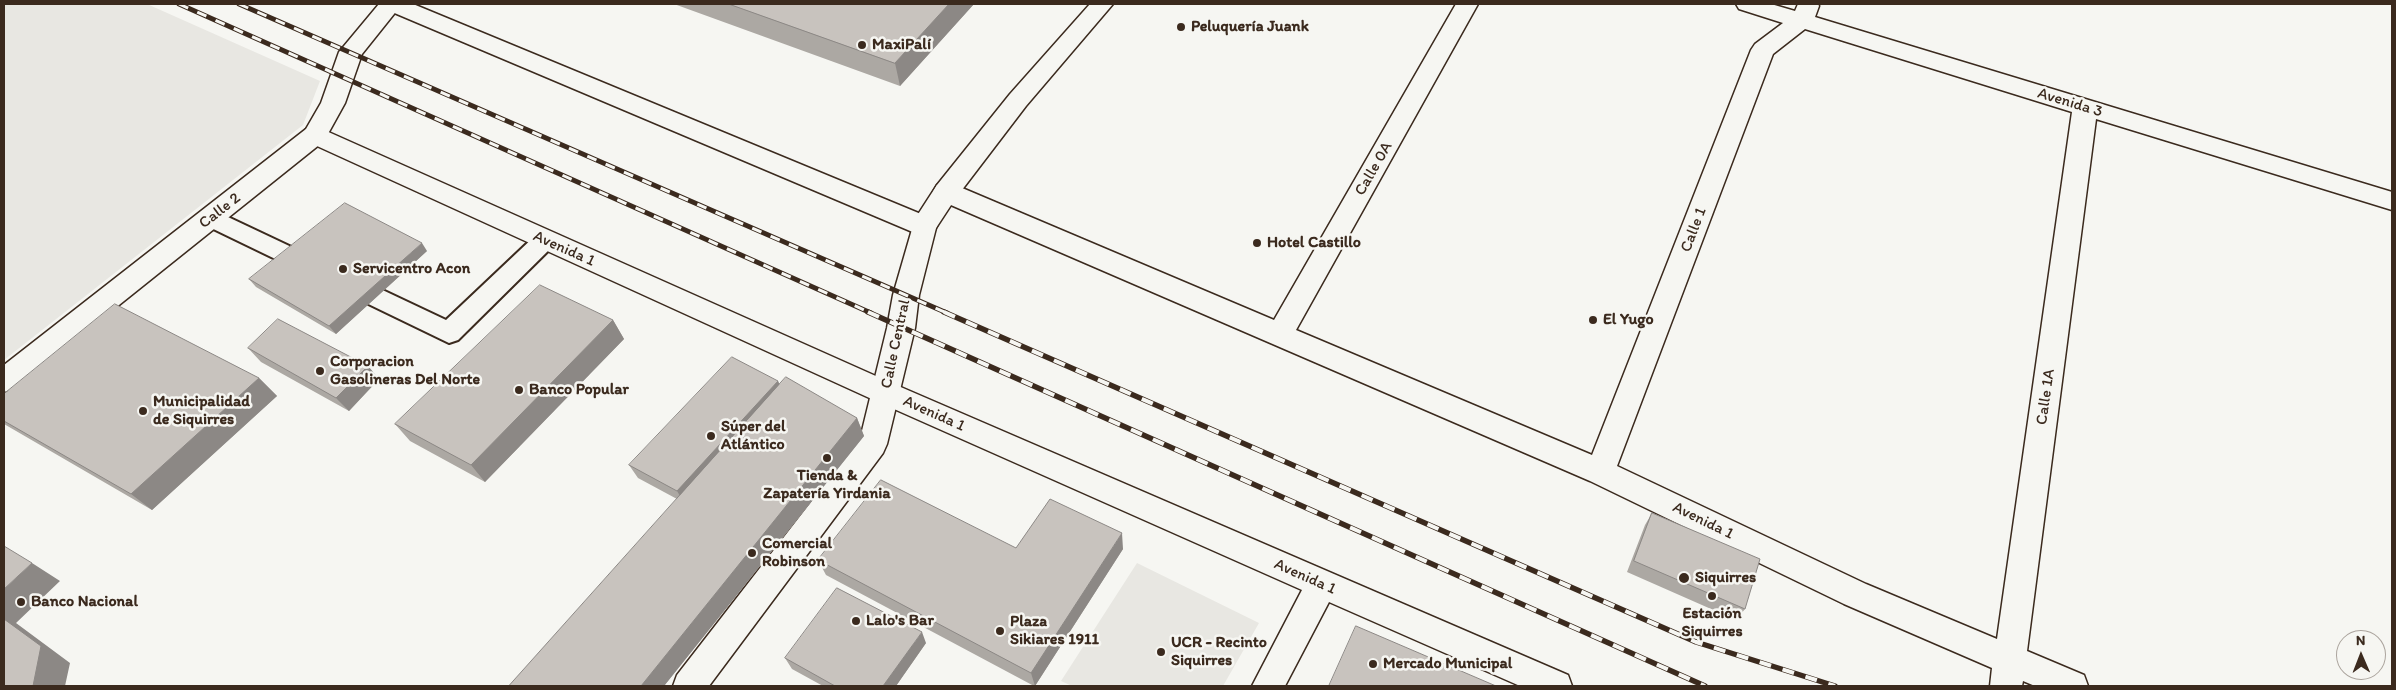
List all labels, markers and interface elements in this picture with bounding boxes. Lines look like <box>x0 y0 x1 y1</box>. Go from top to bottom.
place label: Peluquería Juank <box>1191 17 1309 37</box>
marker: Peluquería Juank <box>1175 21 1187 33</box>
place label: MaxiPalí <box>872 35 931 55</box>
marker: MaxiPalí <box>856 39 868 51</box>
street label: Avenida 3 <box>2035 84 2105 122</box>
street label: Calle 0A <box>1351 139 1397 199</box>
street label: Calle 2 <box>195 189 245 233</box>
street label: Calle 1 <box>1677 205 1711 255</box>
street label: Avenida 1 <box>530 227 598 271</box>
place label: Hotel Castillo <box>1267 233 1361 253</box>
marker: Hotel Castillo <box>1251 237 1263 249</box>
place label: Servicentro Acon <box>353 259 470 279</box>
marker: Servicentro Acon <box>337 263 349 275</box>
street label: Calle Central <box>877 298 915 390</box>
place label: El Yugo <box>1603 310 1654 330</box>
marker: El Yugo <box>1587 314 1599 326</box>
place label: Corporacion Gasolineras Del Norte <box>330 352 480 390</box>
marker: Corporacion Gasolineras Del Norte <box>314 365 326 377</box>
street label: Calle 1A <box>2033 368 2059 426</box>
place label: Banco Popular <box>529 380 629 400</box>
marker: Banco Popular <box>513 384 525 396</box>
place label: Municipalidad de Siquirres <box>153 392 250 430</box>
street label: Avenida 1 <box>900 392 968 436</box>
marker: Municipalidad de Siquirres <box>137 405 149 417</box>
place label: Súper del Atlántico <box>721 417 785 455</box>
marker: Súper del Atlántico <box>705 430 717 442</box>
marker: Tienda & Zapatería Yirdania <box>821 452 833 464</box>
place label: Tienda & Zapatería Yirdania <box>763 466 891 504</box>
street label: Avenida 1 <box>1669 498 1737 544</box>
place label: Comercial Robinson <box>762 534 832 572</box>
marker: Comercial Robinson <box>746 547 758 559</box>
street label: Avenida 1 <box>1271 555 1339 599</box>
place label: Siquirres <box>1695 568 1756 588</box>
marker: Siquirres <box>1677 571 1691 585</box>
marker: Estación Siquirres <box>1706 590 1718 602</box>
place label: Banco Nacional <box>31 592 138 612</box>
marker: Banco Nacional <box>15 596 27 608</box>
place label: Estación Siquirres <box>1681 604 1743 642</box>
place label: Lalo's Bar <box>866 611 934 631</box>
place label: Plaza Sikiares 1911 <box>1010 612 1099 650</box>
marker: Lalo's Bar <box>850 615 862 627</box>
marker: Plaza Sikiares 1911 <box>994 625 1006 637</box>
north arrow <box>2336 630 2386 680</box>
text: N <box>2356 632 2366 649</box>
place label: UCR - Recinto Siquirres <box>1171 633 1267 671</box>
marker: UCR - Recinto Siquirres <box>1155 646 1167 658</box>
place label: Mercado Municipal <box>1383 654 1512 674</box>
marker: Mercado Municipal <box>1367 658 1379 670</box>

